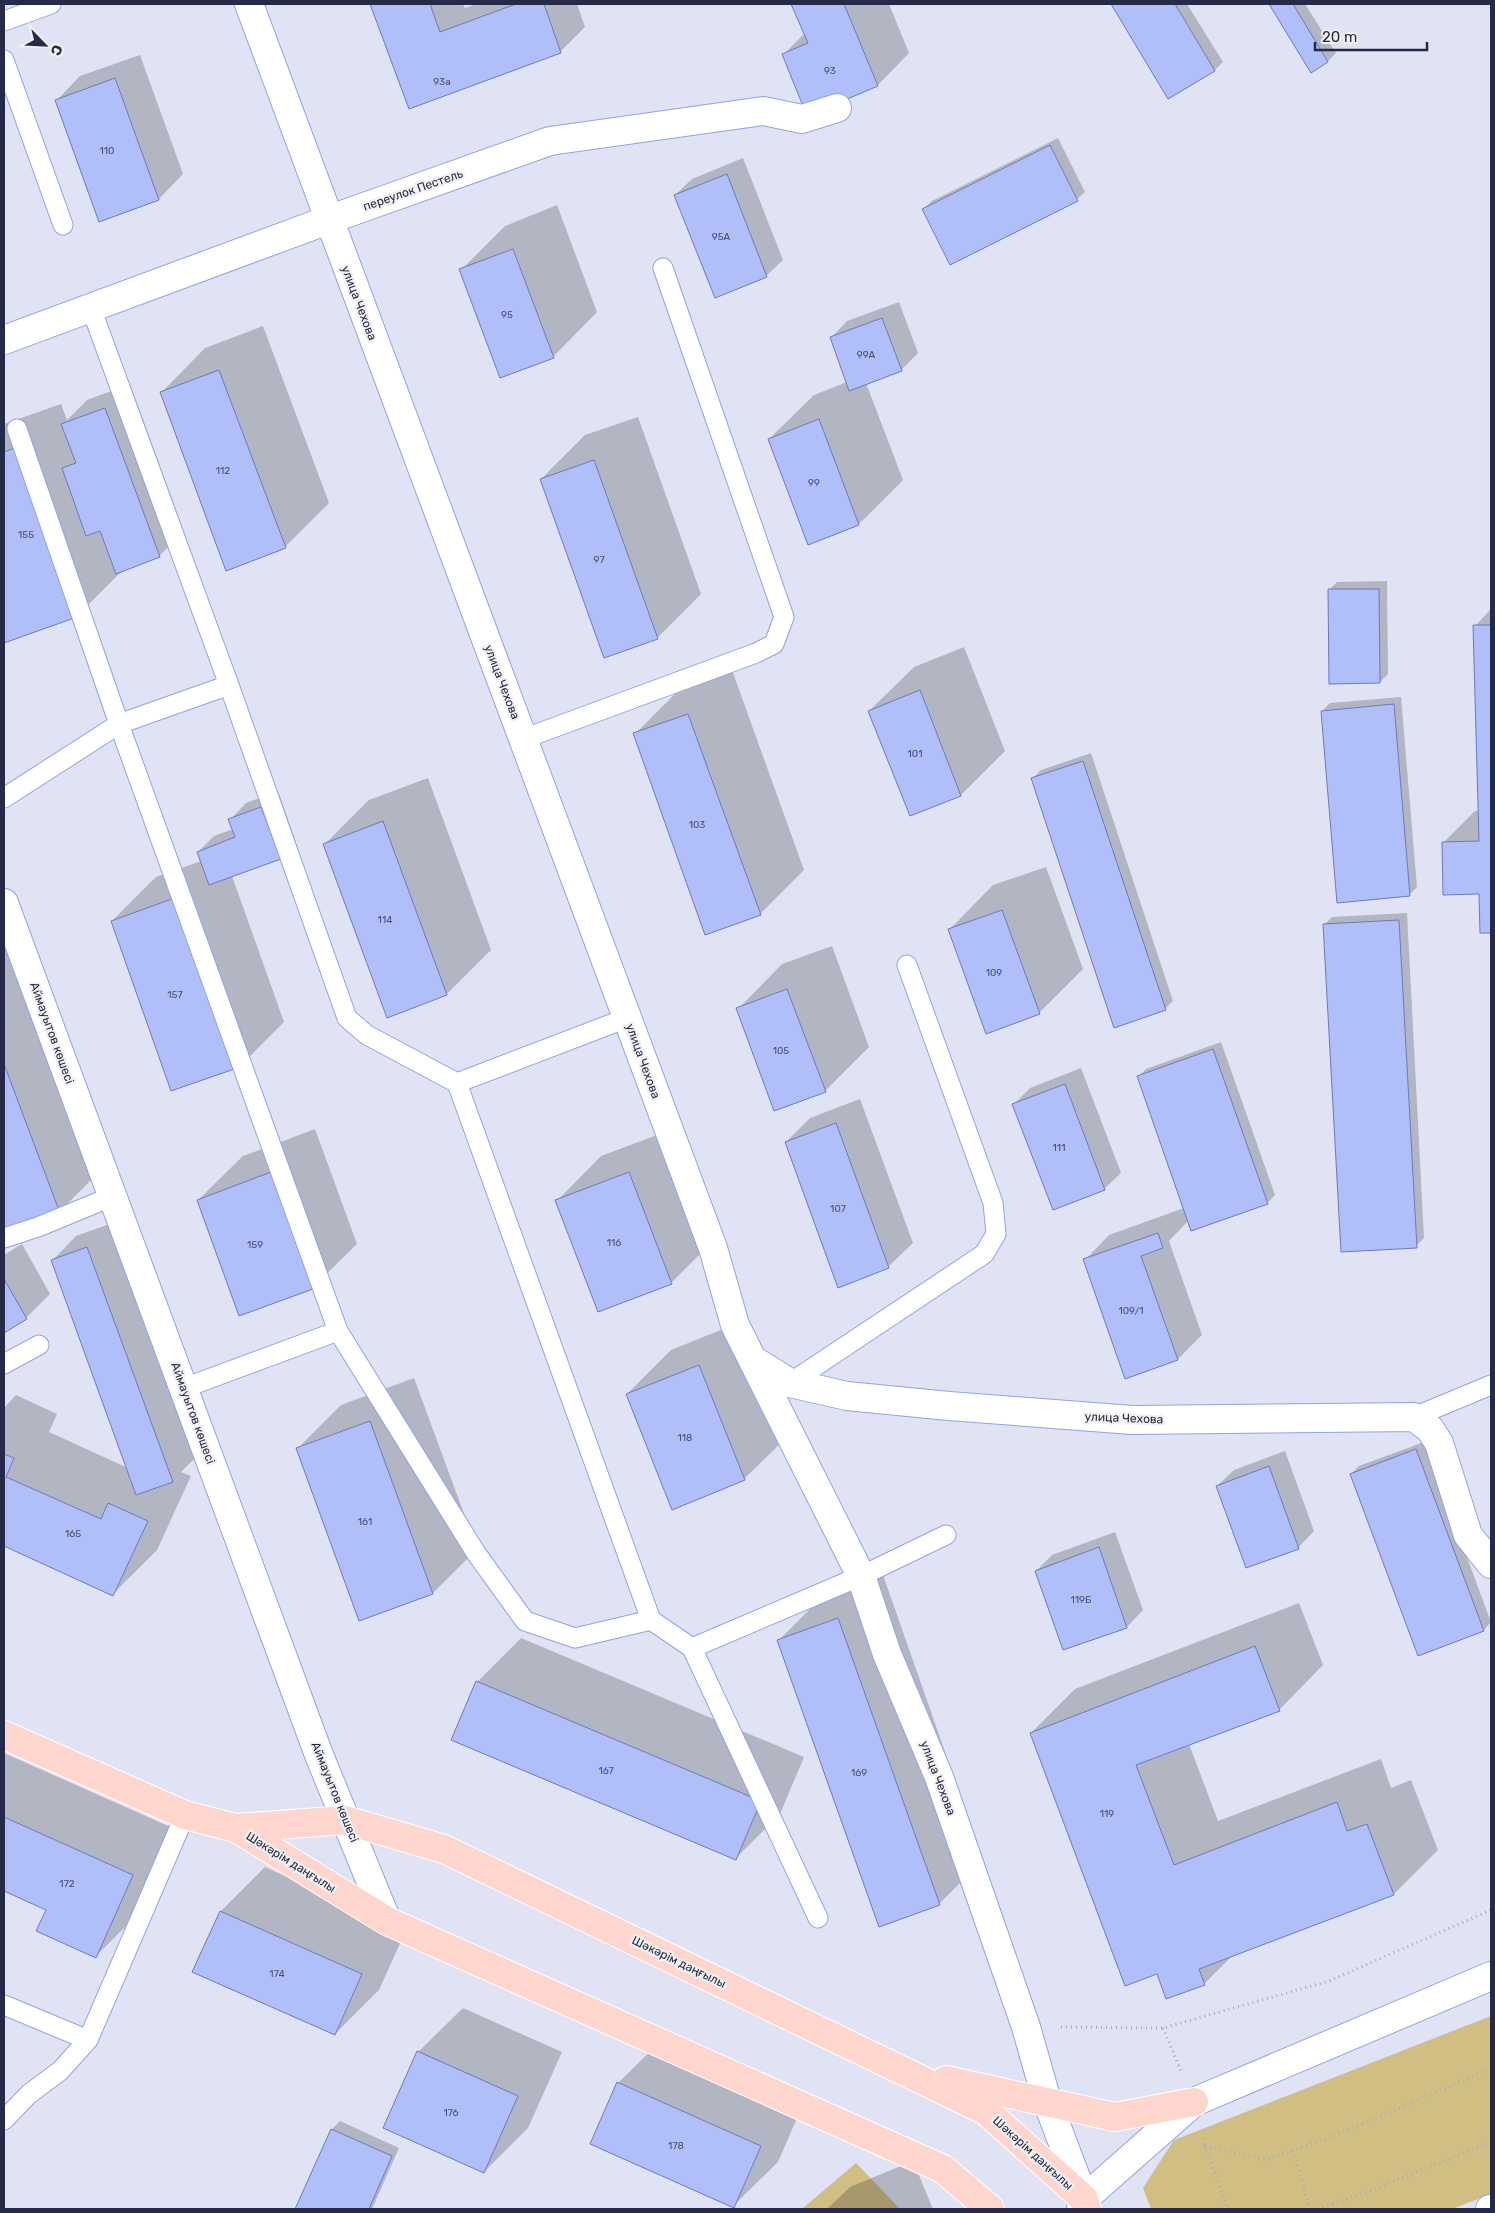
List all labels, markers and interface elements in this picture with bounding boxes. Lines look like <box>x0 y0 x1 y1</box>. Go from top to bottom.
north arrow <box>20 20 70 70</box>
scale bar <box>1315 20 1428 52</box>
text: 20 m <box>1322 28 1357 46</box>
text: С <box>47 42 66 58</box>
house number: 93 <box>824 65 836 77</box>
house number: 93а <box>433 76 451 88</box>
house number: 110 <box>100 145 114 157</box>
street label: переулок Пестель <box>361 166 465 214</box>
house number: 95А <box>712 231 731 243</box>
street label: улица Чехова <box>338 264 380 342</box>
house number: 95 <box>501 309 513 321</box>
house number: 99А <box>857 349 876 361</box>
house number: 112 <box>216 465 230 477</box>
house number: 99 <box>808 477 820 489</box>
house number: 155 <box>18 529 34 541</box>
house number: 97 <box>593 554 605 566</box>
street label: улица Чехова <box>481 643 523 721</box>
house number: 101 <box>908 748 922 760</box>
house number: 103 <box>689 819 705 831</box>
house number: 114 <box>378 914 392 926</box>
house number: 109 <box>986 967 1002 979</box>
street label: Аймауытов көшесі <box>27 980 77 1086</box>
house number: 157 <box>167 989 183 1001</box>
street label: улица Чехова <box>623 1022 663 1100</box>
house number: 105 <box>773 1045 789 1057</box>
house number: 111 <box>1053 1142 1065 1154</box>
house number: 107 <box>830 1203 846 1215</box>
house number: 116 <box>607 1237 621 1249</box>
house number: 159 <box>247 1239 263 1251</box>
house number: 109/1 <box>1118 1305 1144 1317</box>
street label: Аймауытов көшесі <box>168 1360 218 1466</box>
street label: улица Чехова <box>1084 1410 1164 1426</box>
house number: 118 <box>678 1432 692 1444</box>
house number: 161 <box>358 1516 372 1528</box>
house number: 165 <box>65 1528 81 1540</box>
house number: 119Б <box>1071 1594 1092 1606</box>
street label: улица Чехова <box>917 1739 959 1817</box>
street label: Аймауытов көшесі <box>308 1740 362 1844</box>
house number: 167 <box>598 1765 614 1777</box>
house number: 169 <box>851 1767 867 1779</box>
house number: 119 <box>1100 1808 1114 1820</box>
street label: Шәкәрім даңғылы <box>244 1829 338 1895</box>
house number: 172 <box>59 1878 75 1890</box>
street label: Шәкәрім даңғылы <box>630 1933 728 1991</box>
house number: 174 <box>269 1968 285 1980</box>
house number: 176 <box>443 2107 459 2119</box>
street label: Шәкәрім даңғылы <box>990 2113 1076 2193</box>
house number: 178 <box>668 2140 684 2152</box>

